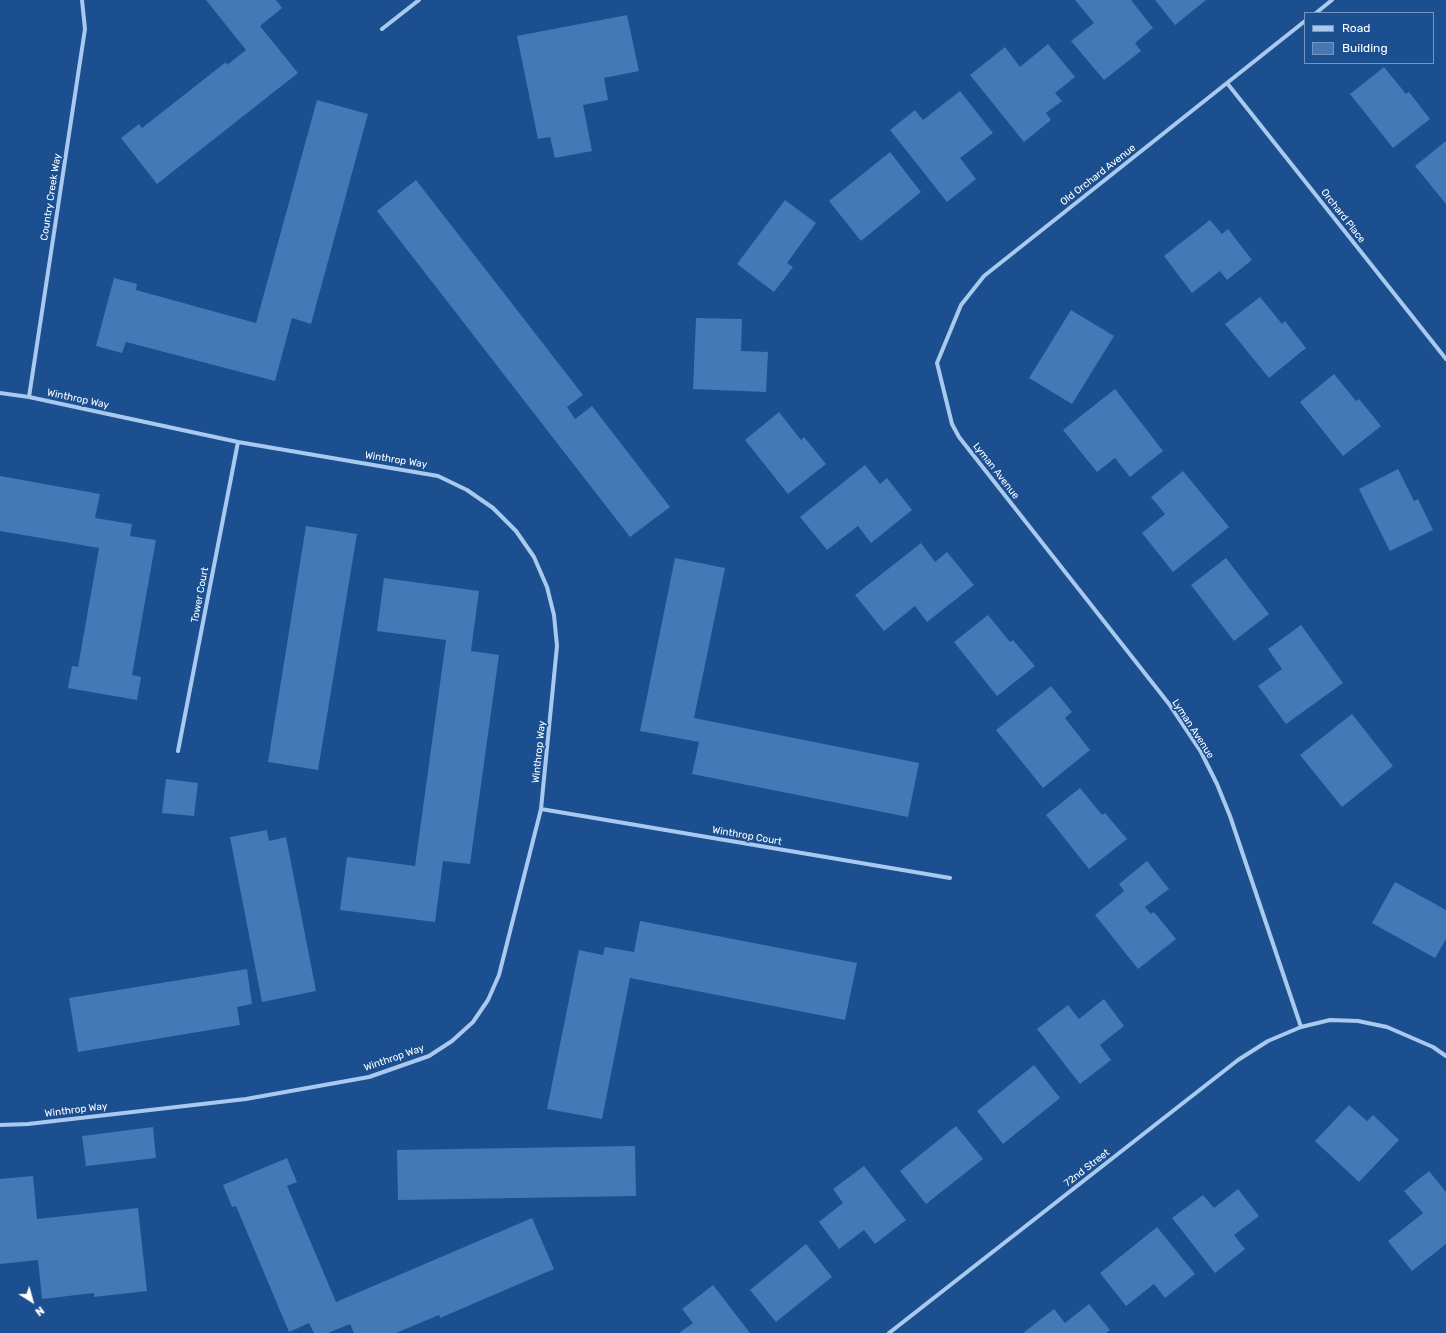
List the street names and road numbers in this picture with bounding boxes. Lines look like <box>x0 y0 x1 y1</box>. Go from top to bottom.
street label: Old Orchard Avenue <box>1058 142 1138 208</box>
street label: Country Creek Way <box>38 153 64 241</box>
street label: Orchard Place <box>1318 187 1368 245</box>
street label: Winthrop Way <box>46 387 110 411</box>
street label: Lyman Avenue <box>970 440 1022 502</box>
street label: Winthrop Way <box>364 449 428 471</box>
street label: Tower Court <box>189 566 211 624</box>
street label: Lyman Avenue <box>1169 697 1217 761</box>
street label: Winthrop Way <box>530 720 548 784</box>
street label: Winthrop Court <box>711 824 783 848</box>
street label: Winthrop Way <box>362 1042 426 1074</box>
street label: Winthrop Way <box>44 1100 108 1120</box>
street label: 72nd Street <box>1062 1147 1112 1189</box>

